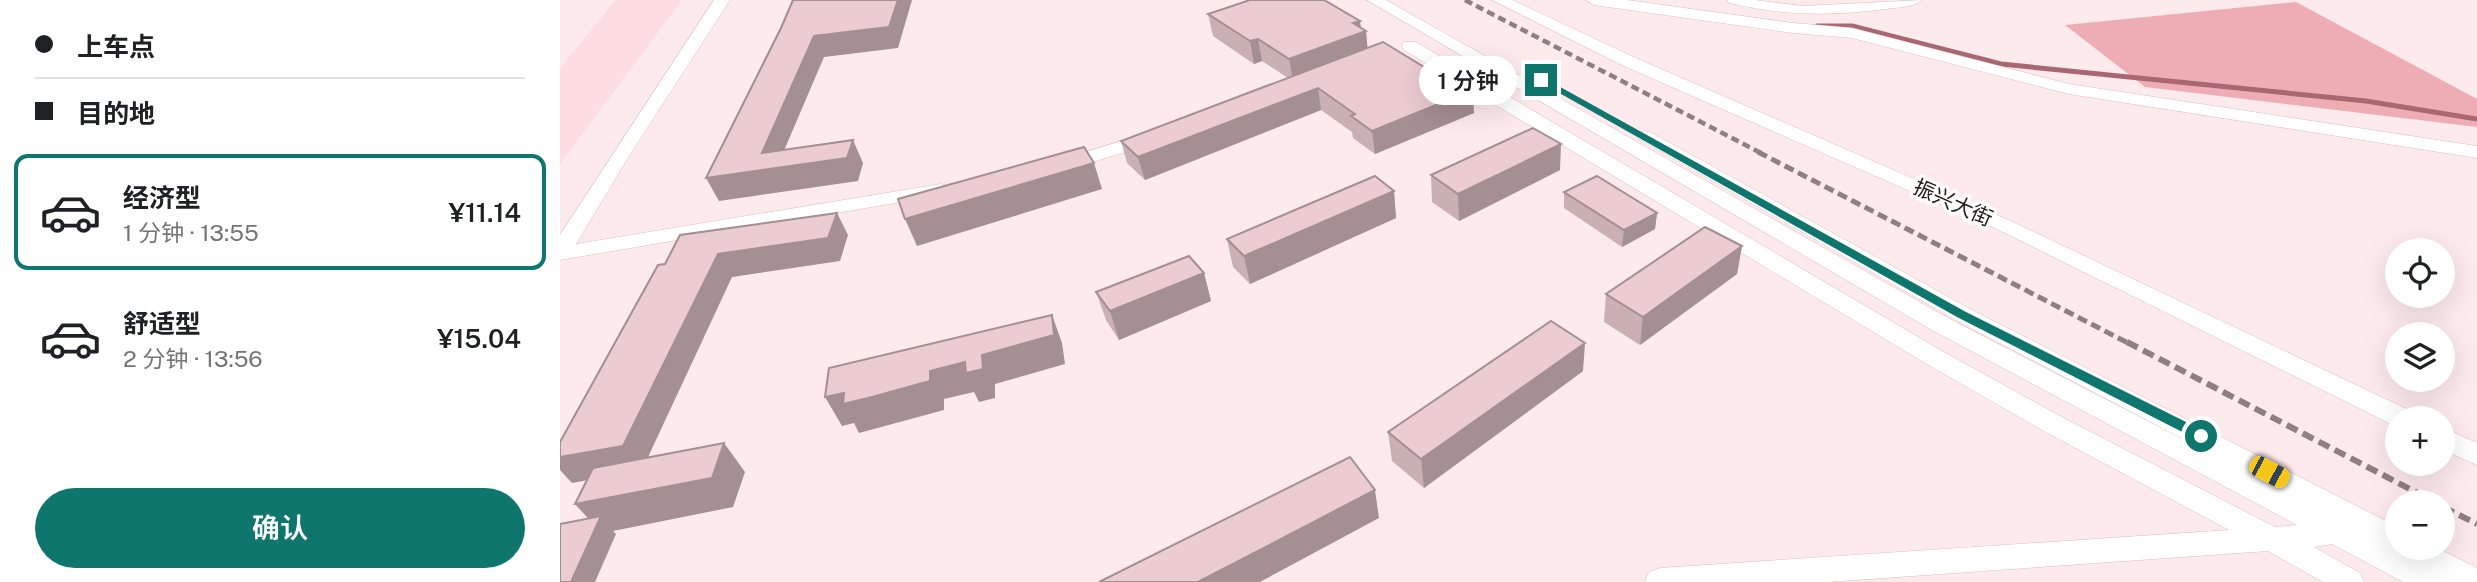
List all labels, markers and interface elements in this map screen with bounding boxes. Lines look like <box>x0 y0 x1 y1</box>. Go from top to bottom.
text: 上车点 <box>77 31 155 62</box>
callout: 1 分钟 <box>1418 56 1516 104</box>
route end <box>1525 64 1557 96</box>
text: 1 分钟 <box>1438 67 1499 94</box>
text: 目的地 <box>77 98 155 129</box>
street label: 振兴大街 <box>1910 174 1997 231</box>
icon: car <box>39 181 102 244</box>
text: 经济型 <box>123 182 201 213</box>
text: ¥11.14 <box>449 197 521 228</box>
text: 1 分钟 · 13:55 <box>123 219 259 246</box>
map controls <box>2385 238 2455 560</box>
button: locate <box>2385 238 2455 308</box>
icon: car <box>39 307 102 370</box>
text: 舒适型 <box>123 308 201 339</box>
button: layers <box>2385 322 2455 392</box>
text: ¥15.04 <box>437 323 521 354</box>
text: 2 分钟 · 13:56 <box>123 345 263 372</box>
button: + <box>2385 406 2455 476</box>
route start <box>2185 420 2217 452</box>
car <box>2246 453 2293 491</box>
button: 确认 <box>35 488 525 568</box>
button: − <box>2385 490 2455 560</box>

